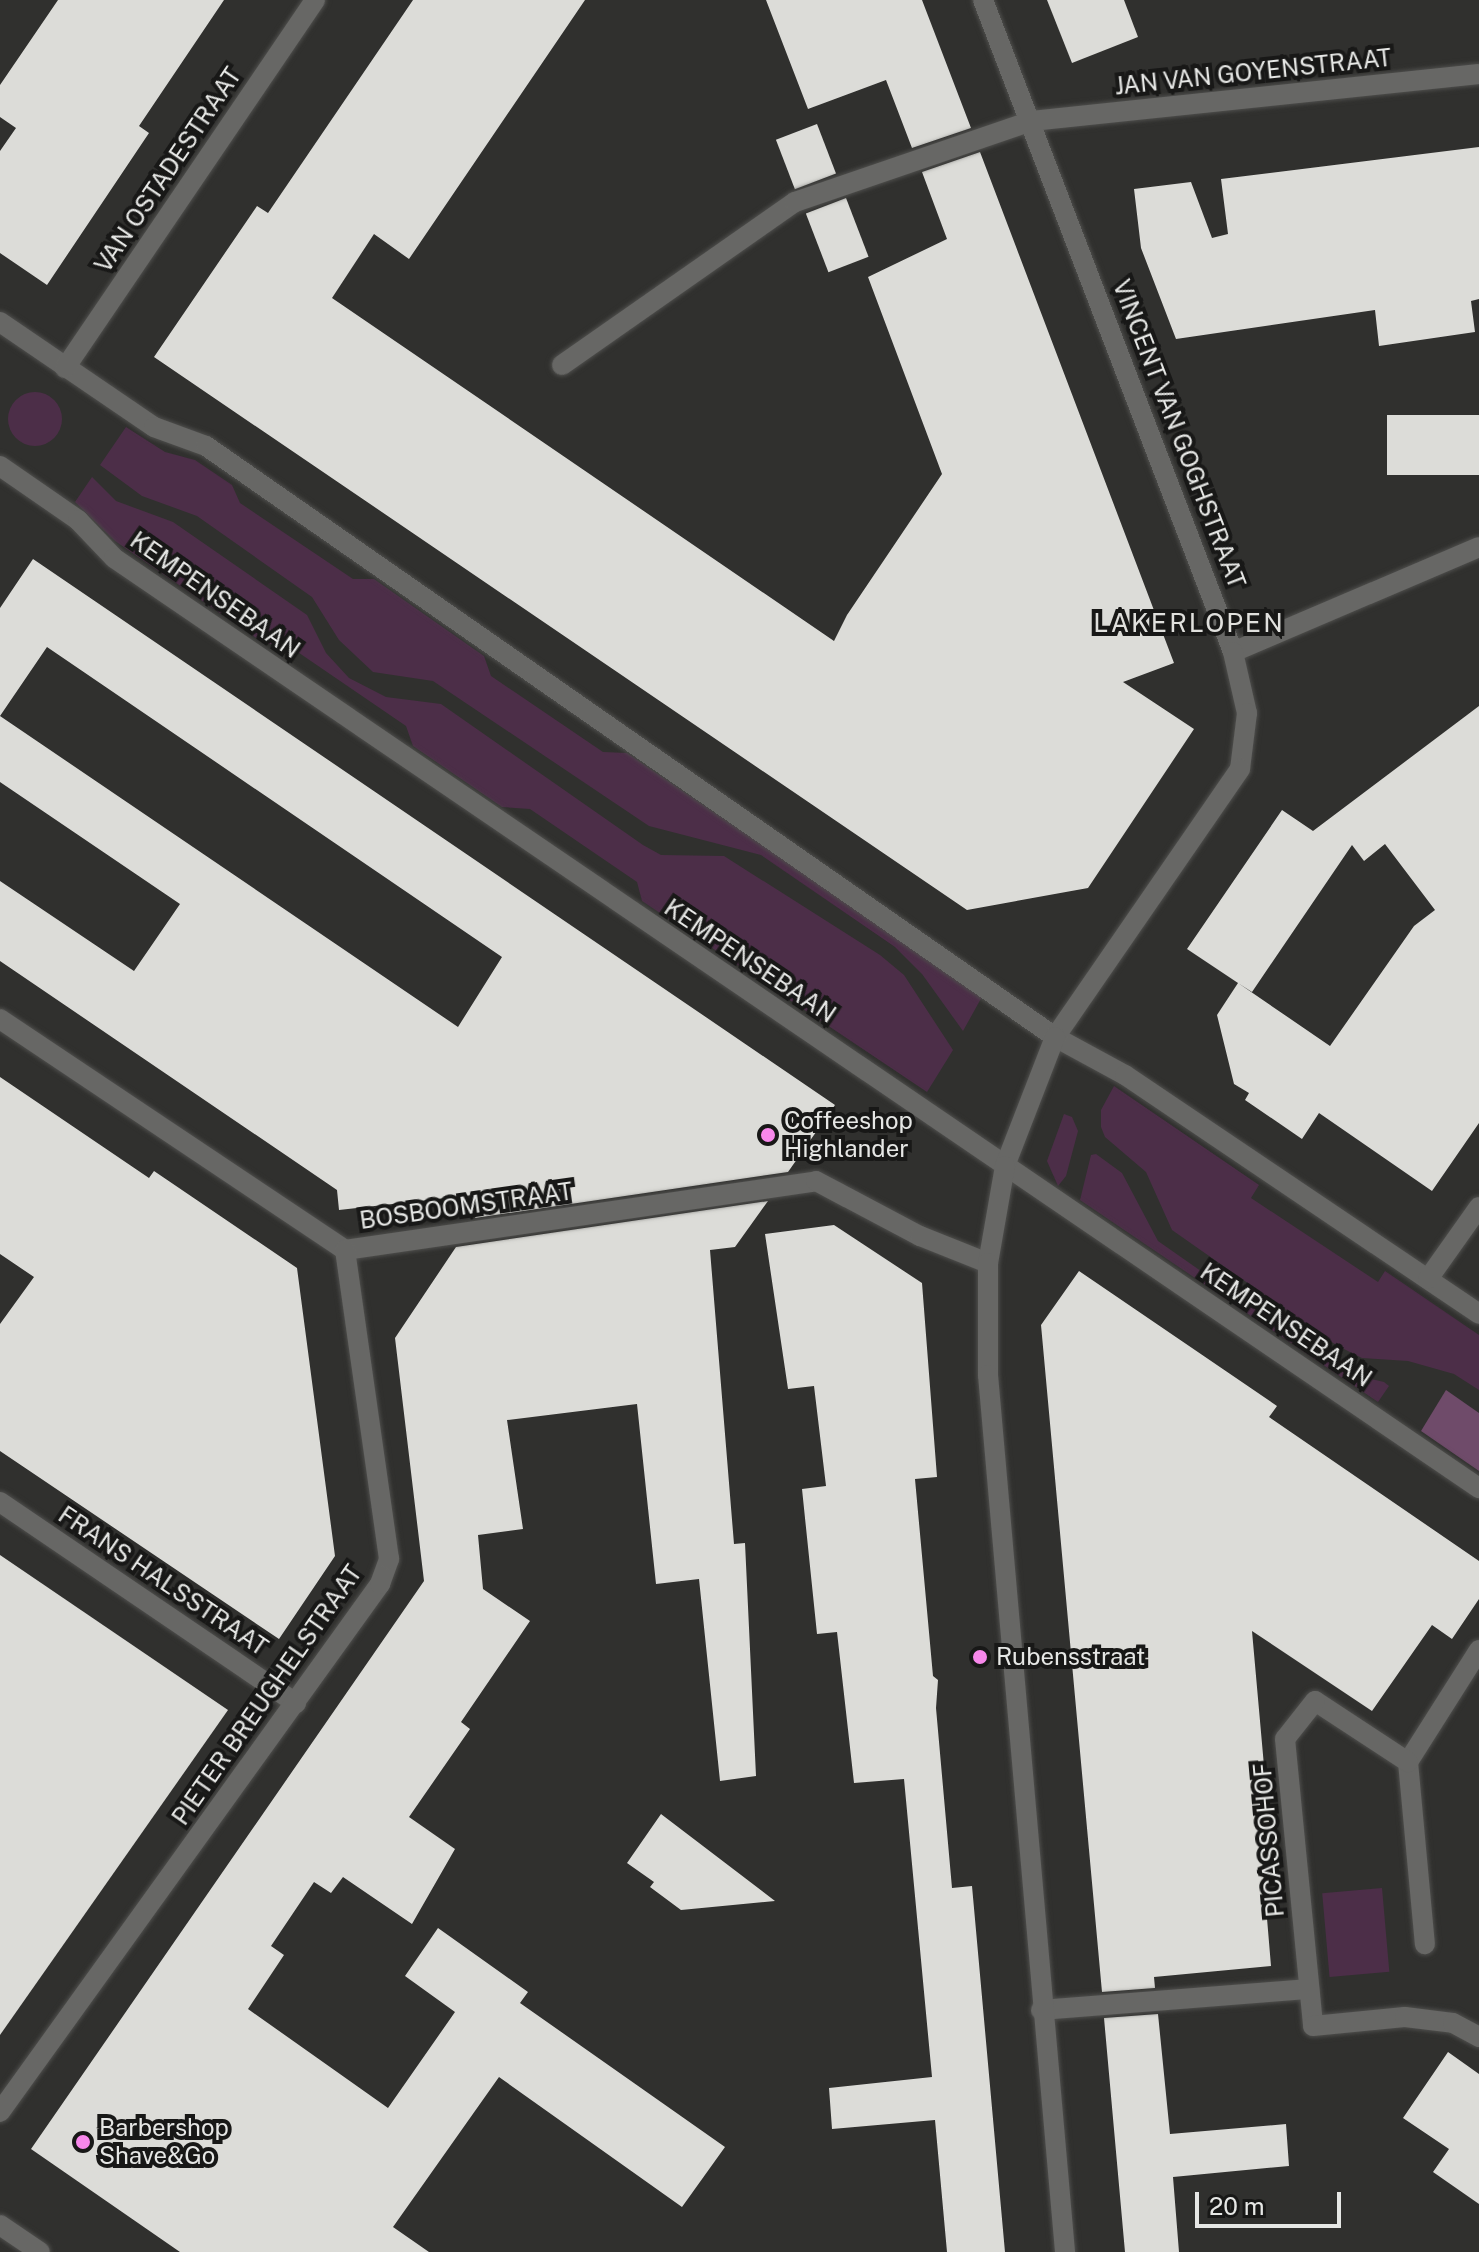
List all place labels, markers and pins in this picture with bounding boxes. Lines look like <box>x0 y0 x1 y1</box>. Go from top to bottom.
place label: Coffeeshop Highlander <box>784 1107 913 1163</box>
marker: Coffeeshop Highlander <box>759 1126 777 1144</box>
place label: Rubensstraat <box>996 1643 1145 1671</box>
marker: Rubensstraat <box>971 1648 989 1666</box>
place label: Barbershop Shave&Go <box>99 2114 229 2170</box>
marker: Barbershop Shave&Go <box>74 2133 92 2151</box>

